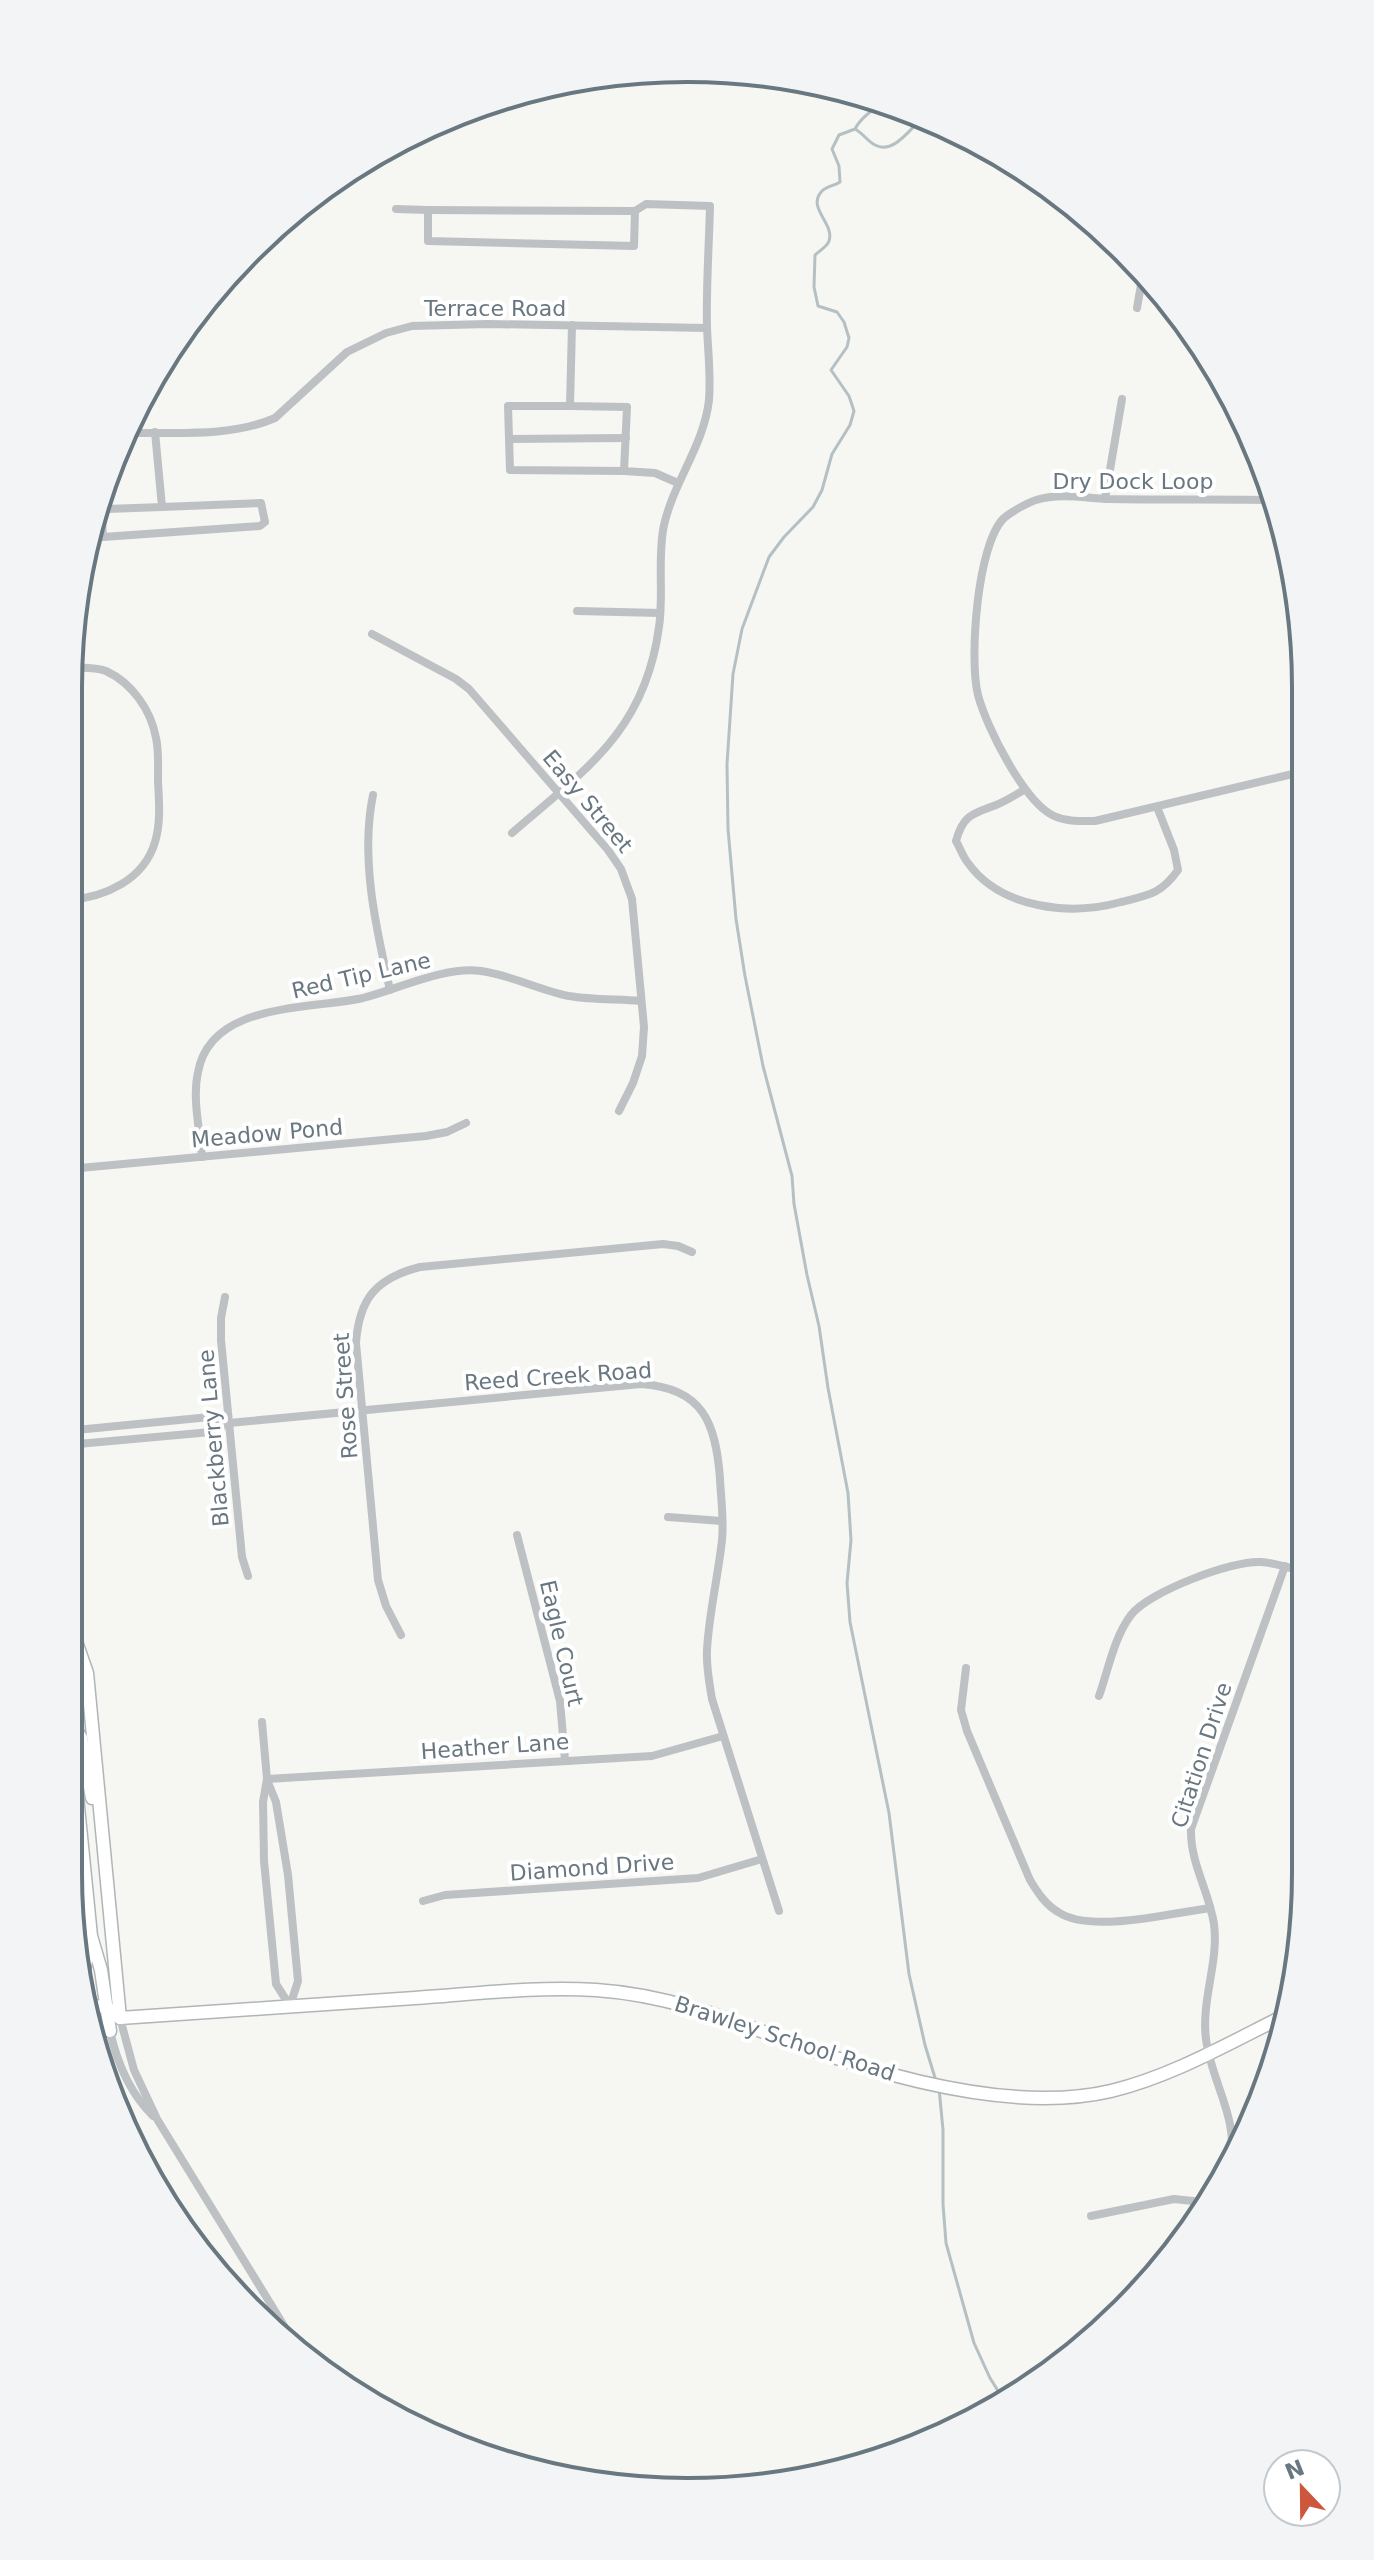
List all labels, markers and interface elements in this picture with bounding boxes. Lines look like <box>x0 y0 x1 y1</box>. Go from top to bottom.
street label: Terrace Road <box>423 296 566 321</box>
street label: Dry Dock Loop <box>1053 469 1213 494</box>
street label: Easy Street <box>538 745 638 858</box>
street label: Red Tip Lane <box>289 947 433 1004</box>
street label: Meadow Pond <box>190 1114 344 1153</box>
street label: Rose Street <box>329 1332 362 1460</box>
street label: Blackberry Lane <box>193 1348 234 1528</box>
street label: Reed Creek Road <box>463 1357 653 1396</box>
street label: Eagle Court <box>535 1578 588 1709</box>
street label: Citation Drive <box>1166 1679 1237 1831</box>
street label: Heather Lane <box>420 1729 570 1764</box>
street label: Diamond Drive <box>509 1849 675 1886</box>
street label: Brawley School Road <box>671 1991 898 2086</box>
north arrow <box>1262 2448 1342 2528</box>
text: N <box>1281 2455 1308 2485</box>

